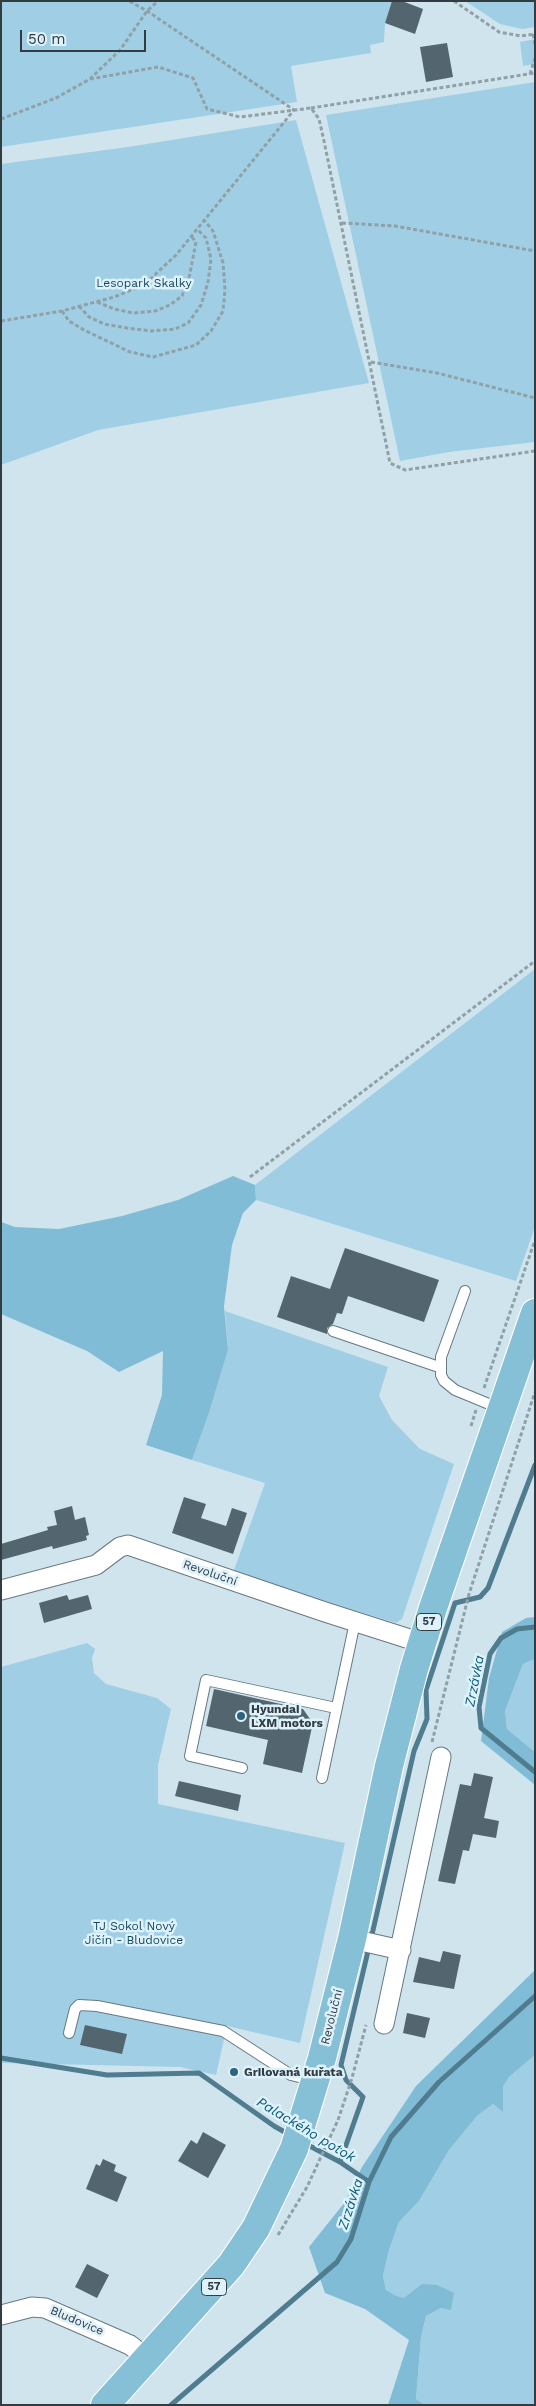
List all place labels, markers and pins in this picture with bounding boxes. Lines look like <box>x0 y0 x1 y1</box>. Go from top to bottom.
place label: Hyundai LXM motors <box>251 1702 323 1730</box>
marker: Hyundai LXM motors <box>235 1710 247 1722</box>
place label: Grilovaná kuřata <box>244 2065 343 2079</box>
marker: Grilovaná kuřata <box>228 2066 240 2078</box>

